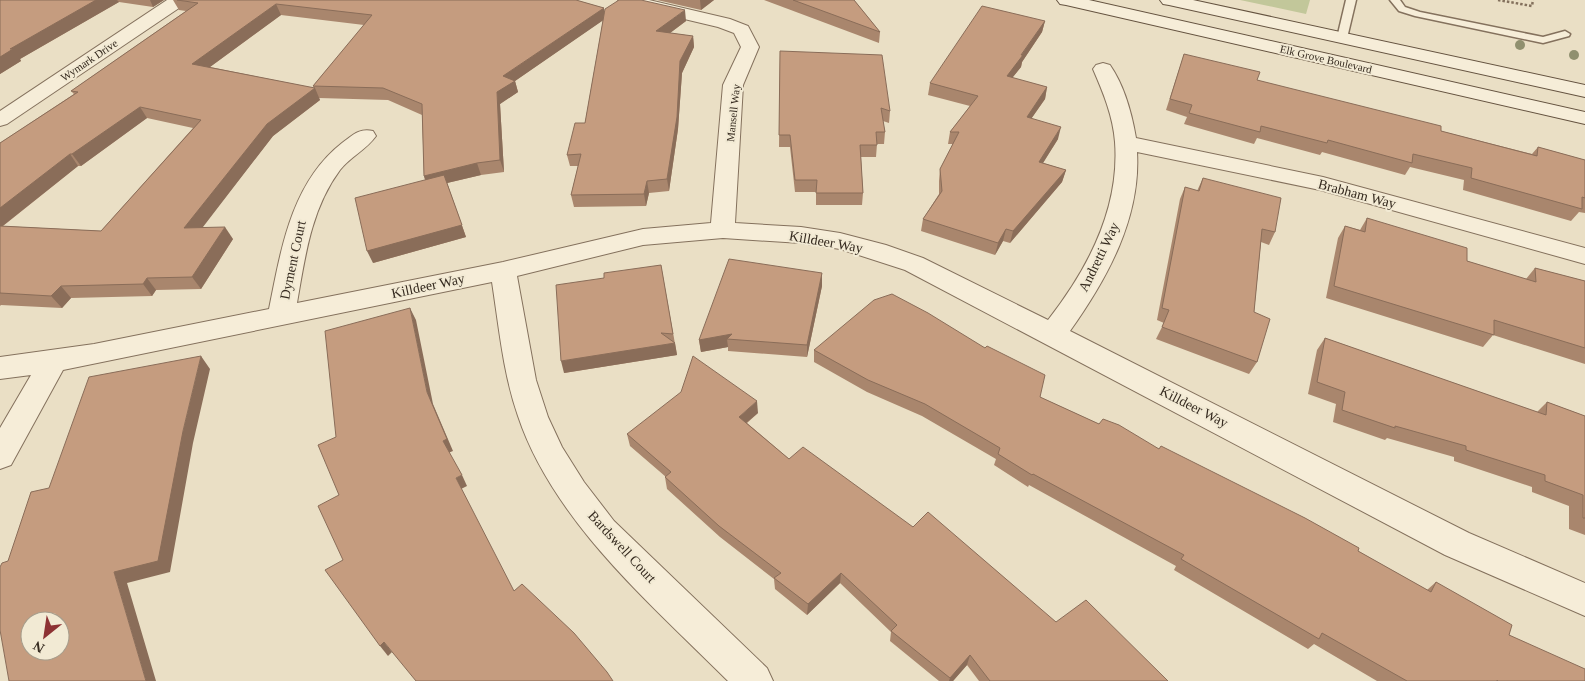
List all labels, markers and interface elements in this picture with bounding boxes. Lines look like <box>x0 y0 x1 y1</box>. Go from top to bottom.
street label: Wymark Drive <box>58 37 120 83</box>
street label: Elk Grove Boulevard <box>1279 43 1374 76</box>
street label: Mansell Way <box>724 83 742 142</box>
street label: Brabham Way <box>1316 176 1398 212</box>
street label: Dyment Court <box>277 219 309 301</box>
street label: Andretti Way <box>1076 220 1122 294</box>
street label: Killdeer Way <box>788 228 864 256</box>
street label: Killdeer Way <box>390 271 466 301</box>
street label: Killdeer Way <box>1157 383 1231 431</box>
street label: Bardswell Court <box>585 508 659 586</box>
north arrow <box>20 611 70 661</box>
text: N <box>31 638 47 656</box>

